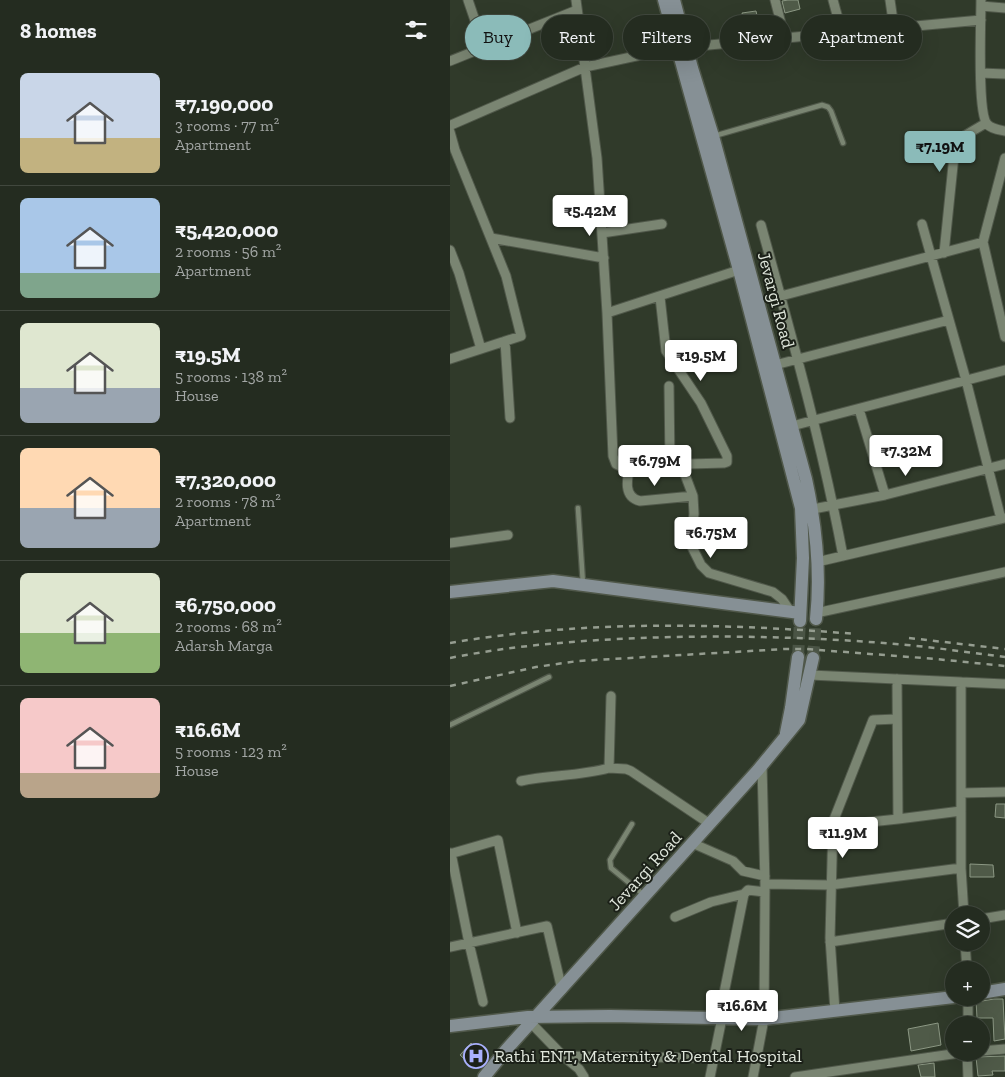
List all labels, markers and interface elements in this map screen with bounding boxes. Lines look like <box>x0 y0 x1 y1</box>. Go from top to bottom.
chip: Buy <box>465 15 531 60</box>
chip: Rent <box>541 15 613 60</box>
chip: Filters <box>623 15 710 60</box>
chip: New <box>720 15 791 60</box>
chip: Apartment <box>801 15 922 60</box>
icon: filters <box>402 16 430 44</box>
text: 8 homes <box>20 18 97 43</box>
text: ₹7,190,000 <box>175 91 273 116</box>
icon: home <box>60 93 120 153</box>
text: 3 rooms · 77 m² <box>175 116 279 135</box>
pin: ₹7.19M <box>899 130 981 173</box>
text: Apartment <box>175 135 251 154</box>
text: ₹7.19M <box>915 137 965 156</box>
pin: ₹5.42M <box>549 194 631 237</box>
text: ₹5.42M <box>564 201 616 220</box>
text: ₹5,420,000 <box>175 217 278 242</box>
icon: home <box>60 218 120 278</box>
text: 2 rooms · 56 m² <box>175 242 281 261</box>
street label: Jevargi Road <box>753 249 799 351</box>
text: Apartment <box>175 261 251 280</box>
pin: ₹19.5M <box>660 340 742 382</box>
text: ₹19.5M <box>175 342 241 367</box>
icon: home <box>60 343 120 403</box>
text: ₹19.5M <box>676 346 726 365</box>
text: 5 rooms · 138 m² <box>175 367 287 386</box>
text: House <box>175 386 218 405</box>
pin: ₹7.32M <box>865 434 947 477</box>
text: ₹7.32M <box>880 441 932 460</box>
pin: ₹6.79M <box>614 444 696 487</box>
text: ₹6.79M <box>629 451 681 470</box>
text: ₹7,320,000 <box>175 467 276 492</box>
icon: home <box>60 468 120 528</box>
text: 2 rooms · 78 m² <box>175 492 281 511</box>
text: Apartment <box>175 511 251 530</box>
pin: ₹6.75M <box>670 516 752 559</box>
text: ₹6.75M <box>685 523 737 542</box>
text: ₹6,750,000 <box>175 592 276 617</box>
icon: home <box>60 593 120 653</box>
text: 2 rooms · 68 m² <box>175 617 282 636</box>
text: Adarsh Marga <box>175 636 273 655</box>
text: ₹16.6M <box>175 717 241 742</box>
icon: home <box>60 718 120 778</box>
text: 5 rooms · 123 m² <box>175 742 287 761</box>
text: House <box>175 761 218 780</box>
pin: ₹11.9M <box>802 816 884 859</box>
text: ₹11.9M <box>819 823 867 842</box>
street label: Jevargi Road <box>604 827 686 915</box>
map controls <box>945 906 990 1061</box>
button: layers <box>945 906 990 951</box>
button: + <box>945 961 990 1006</box>
pin: ₹16.6M <box>701 990 783 1032</box>
text: ₹16.6M <box>717 996 767 1015</box>
button: − <box>945 1016 990 1061</box>
hospital icon: Rathi ENT, Maternity & Dental Hospital <box>463 1043 489 1069</box>
place label: Rathi ENT, Maternity & Dental Hospital <box>494 1045 802 1067</box>

